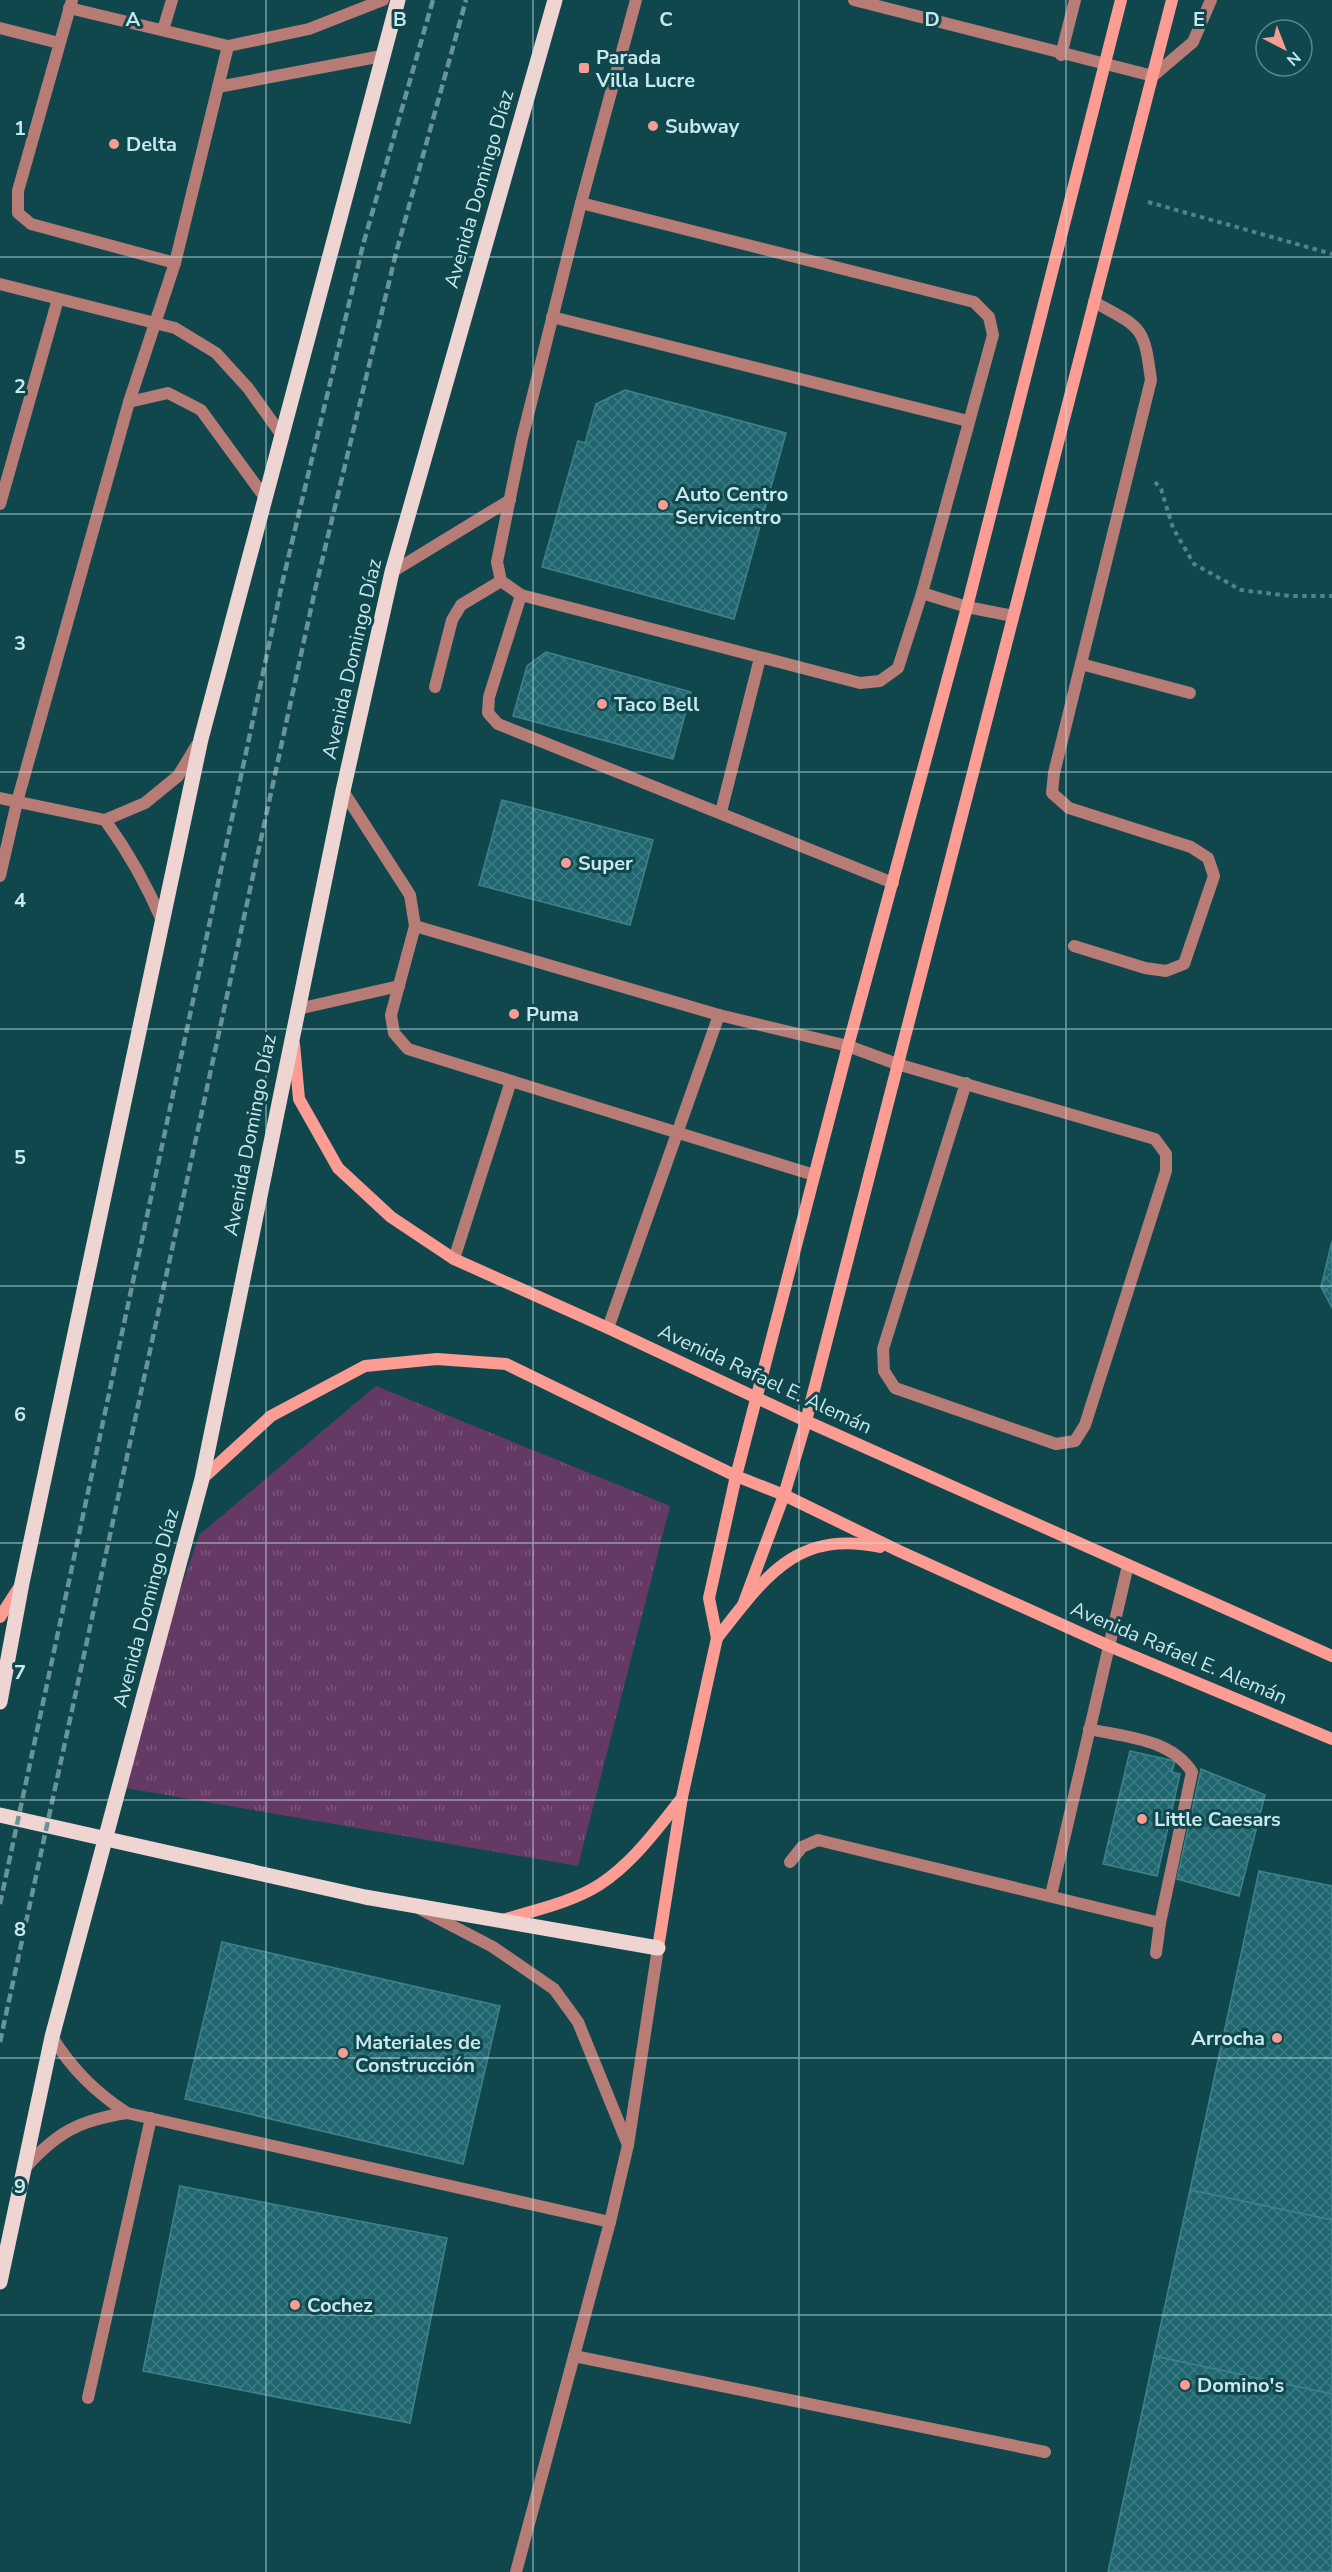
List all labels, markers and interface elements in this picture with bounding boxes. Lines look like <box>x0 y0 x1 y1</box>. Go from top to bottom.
text: A <box>126 6 141 33</box>
text: B <box>393 6 407 33</box>
text: C <box>659 6 673 33</box>
text: D <box>924 6 940 33</box>
text: E <box>1193 6 1205 33</box>
north arrow <box>1254 18 1314 78</box>
place label: Parada Villa Lucre <box>595 44 695 94</box>
text: N <box>1282 46 1305 71</box>
marker: Parada Villa Lucre <box>577 61 591 75</box>
street label: Avenida Domingo Díaz <box>438 87 520 291</box>
place label: Subway <box>665 113 740 140</box>
text: 1 <box>14 115 26 142</box>
marker: Subway <box>646 119 660 133</box>
place label: Delta <box>126 131 177 158</box>
marker: Delta <box>107 137 121 151</box>
text: 2 <box>14 373 26 400</box>
place label: Auto Centro Servicentro <box>675 481 788 531</box>
marker: Auto Centro Servicentro <box>656 498 670 512</box>
street label: Avenida Domingo Díaz <box>316 556 388 762</box>
text: 3 <box>14 630 26 657</box>
place label: Taco Bell <box>614 691 700 718</box>
marker: Taco Bell <box>595 697 609 711</box>
place label: Super <box>578 850 633 877</box>
marker: Super <box>559 856 573 870</box>
text: 4 <box>14 887 26 914</box>
place label: Puma <box>526 1001 579 1028</box>
marker: Puma <box>507 1007 521 1021</box>
street label: Avenida Domingo Díaz <box>217 1032 283 1238</box>
text: 5 <box>14 1144 26 1171</box>
street label: Avenida Rafael E. Alemán <box>654 1318 876 1440</box>
text: 6 <box>14 1401 26 1428</box>
street label: Avenida Domingo Díaz <box>106 1506 186 1710</box>
street label: Avenida Rafael E. Alemán <box>1067 1595 1291 1711</box>
text: 7 <box>14 1659 26 1686</box>
place label: Little Caesars <box>1154 1806 1281 1833</box>
marker: Little Caesars <box>1135 1812 1149 1826</box>
text: 8 <box>14 1916 26 1943</box>
place label: Arrocha <box>1191 2025 1265 2052</box>
place label: Materiales de Construcción <box>355 2029 481 2079</box>
marker: Arrocha <box>1270 2031 1284 2045</box>
marker: Materiales de Construcción <box>336 2046 350 2060</box>
text: 9 <box>14 2173 26 2200</box>
place label: Cochez <box>307 2292 373 2319</box>
marker: Cochez <box>288 2298 302 2312</box>
place label: Domino's <box>1197 2372 1284 2399</box>
marker: Domino's <box>1178 2378 1192 2392</box>

